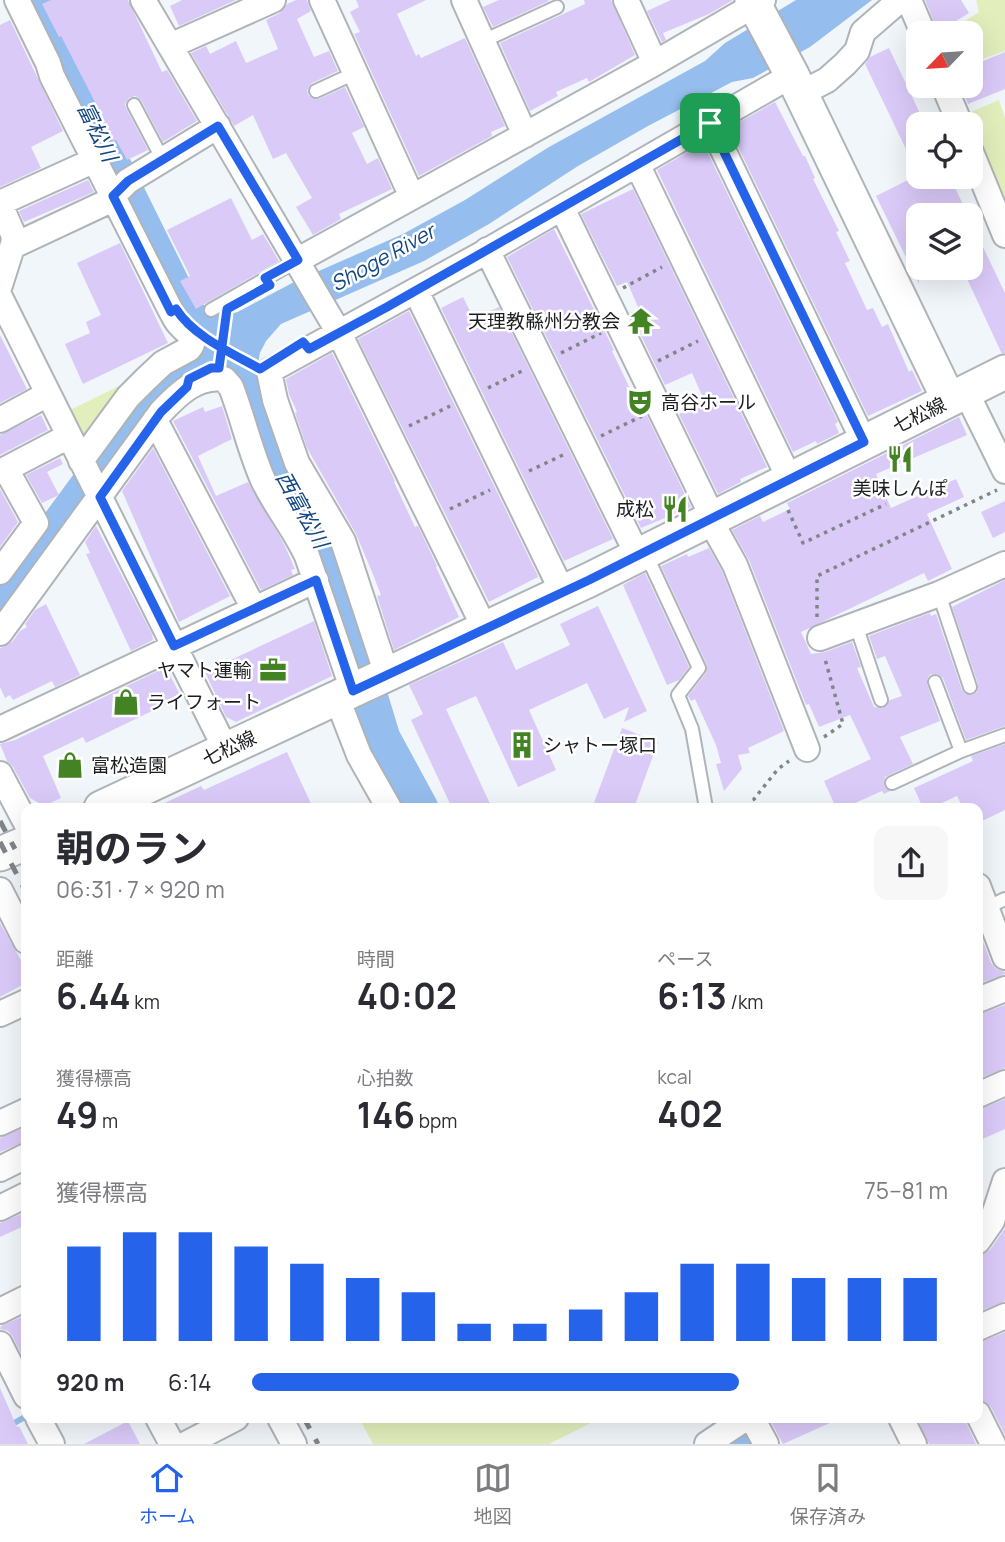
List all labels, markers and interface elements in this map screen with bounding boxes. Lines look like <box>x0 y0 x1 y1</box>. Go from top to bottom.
north arrow <box>906 21 984 98</box>
map controls <box>906 21 983 280</box>
pin <box>680 93 740 153</box>
water label: 富松川 <box>72 97 125 168</box>
icon: arrive <box>691 104 729 142</box>
button: locate <box>906 112 983 189</box>
button: layers <box>906 203 983 280</box>
water label: Shoge River <box>325 216 442 297</box>
temple icon: 天理教緜州分教会 <box>626 306 656 336</box>
place label: 天理教緜州分教会 <box>468 308 620 334</box>
theatre icon: 高谷ホール <box>625 387 655 417</box>
place label: 高谷ホール <box>661 389 756 415</box>
street label: 七松線 <box>888 391 950 439</box>
restaurant icon: 美味しんぽ <box>885 444 915 474</box>
water label: 西富松川 <box>270 466 336 555</box>
place label: 美味しんぽ <box>852 475 948 501</box>
restaurant icon: 成松 <box>660 494 690 524</box>
place label: 成松 <box>616 496 654 522</box>
office icon: ヤマト運輸 <box>258 655 288 685</box>
place label: ヤマト運輸 <box>157 657 252 683</box>
shop icon: ライフォート <box>111 687 141 717</box>
place label: ライフォート <box>147 689 261 715</box>
street label: 七松線 <box>198 724 260 772</box>
building icon: シャトー塚口 <box>507 730 537 760</box>
place label: シャトー塚口 <box>543 732 657 758</box>
shop icon: 富松造園 <box>55 750 85 780</box>
place label: 富松造園 <box>91 752 167 778</box>
text: 朝のラン <box>56 821 208 873</box>
button: share <box>874 826 948 900</box>
text: 06:31 · 7 × 920 m <box>56 873 225 905</box>
text: 距離 <box>56 946 94 972</box>
text: 時間 <box>357 946 395 972</box>
text: ペース <box>657 946 713 972</box>
text: 6.44 <box>56 972 131 1020</box>
text: 40:02 <box>357 972 457 1020</box>
text: 6:13 <box>657 972 727 1020</box>
text: km <box>131 989 160 1015</box>
text: /km <box>727 989 763 1015</box>
text: kcal <box>657 1064 692 1090</box>
text: 獲得標高 <box>56 1065 132 1091</box>
text: 心拍数 <box>357 1065 414 1091</box>
text: 402 <box>657 1090 723 1138</box>
text: 49 <box>56 1091 98 1139</box>
text: 146 <box>357 1091 415 1139</box>
text: m <box>98 1108 118 1134</box>
text: bpm <box>415 1108 457 1134</box>
text: 75–81 m <box>864 1174 948 1206</box>
text: 獲得標高 <box>56 1176 148 1208</box>
text: 920 m <box>56 1366 124 1398</box>
text: 6:14 <box>168 1366 212 1398</box>
tab: ホーム <box>139 1459 196 1529</box>
tab: 地図 <box>474 1459 512 1529</box>
tab: 保存済み <box>790 1459 866 1529</box>

